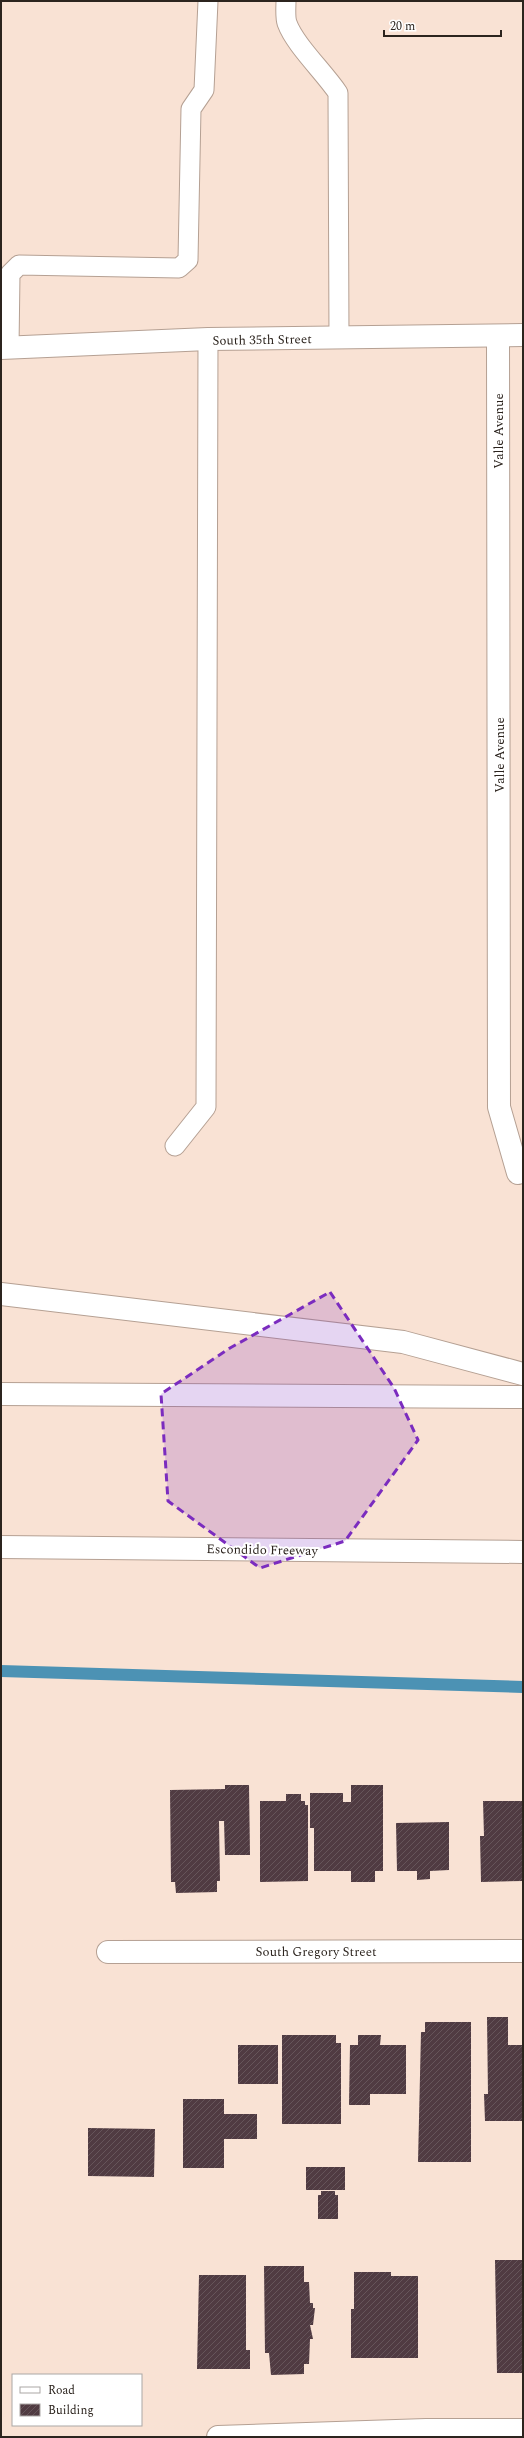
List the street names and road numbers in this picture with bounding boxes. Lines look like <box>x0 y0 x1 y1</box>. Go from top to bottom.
street label: South 35th Street <box>212 329 312 351</box>
street label: Valle Avenue <box>489 393 509 469</box>
street label: Valle Avenue <box>490 717 510 793</box>
street label: Escondido Freeway <box>206 1539 319 1561</box>
street label: South Gregory Street <box>255 1942 377 1962</box>

